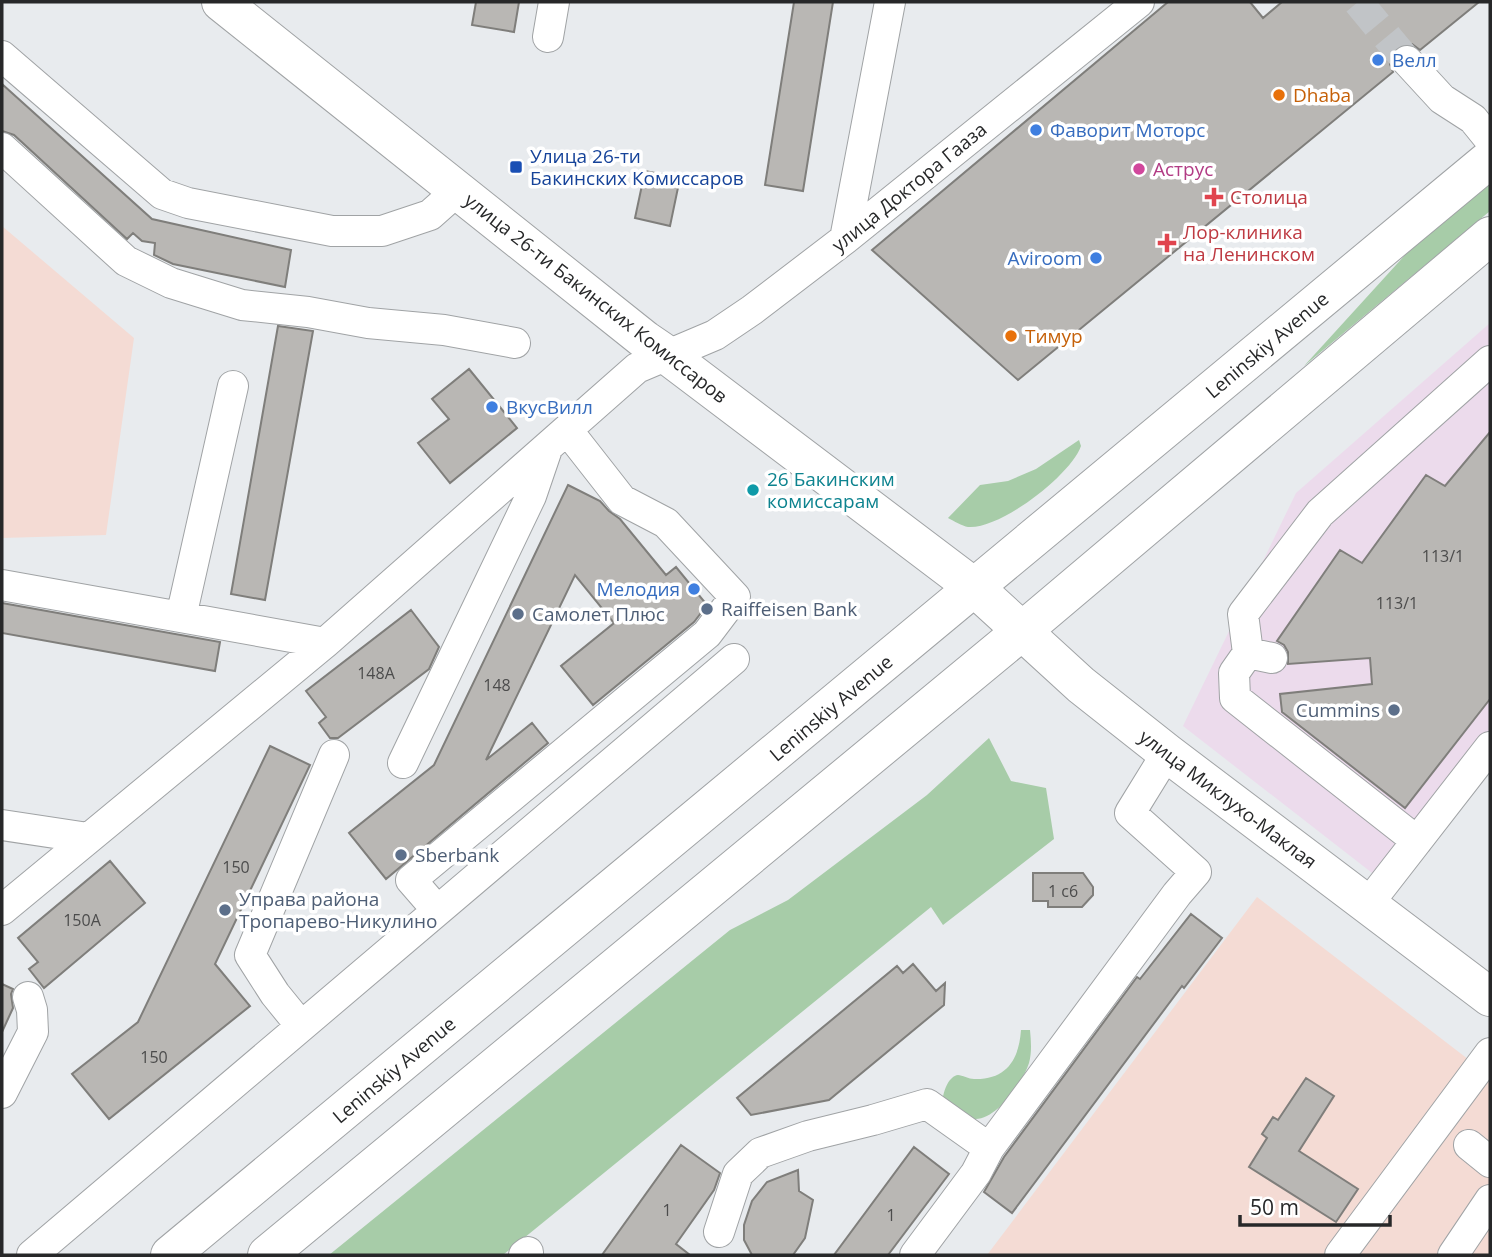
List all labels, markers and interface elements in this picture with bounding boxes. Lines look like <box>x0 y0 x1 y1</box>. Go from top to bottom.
place label: Велл <box>1392 47 1437 73</box>
marker: Велл <box>1370 52 1386 68</box>
place label: Dhaba <box>1293 82 1351 108</box>
marker: Dhaba <box>1271 87 1287 103</box>
street label: улица Доктора Гааза <box>826 116 992 258</box>
place label: Фаворит Моторс <box>1050 117 1205 143</box>
marker: Фаворит Моторс <box>1028 122 1044 138</box>
place label: Улица 26-ти Бакинских Комиссаров <box>530 143 744 191</box>
place label: Аструс <box>1153 156 1213 182</box>
marker: Улица 26-ти Бакинских Комиссаров <box>508 159 524 175</box>
marker: Аструс <box>1131 161 1147 177</box>
place label: Столица <box>1230 184 1308 210</box>
street label: улица 26-ти Бакинских Комиссаров <box>459 187 733 409</box>
marker: Столица <box>1204 187 1224 207</box>
place label: Лор-клиника на Ленинском <box>1183 219 1315 267</box>
marker: Лор-клиника на Ленинском <box>1157 233 1177 253</box>
place label: Aviroom <box>1007 245 1082 271</box>
marker: Aviroom <box>1088 250 1104 266</box>
street label: Leninskiy Avenue <box>1200 286 1334 404</box>
place label: Тимур <box>1025 323 1083 349</box>
marker: Тимур <box>1003 328 1019 344</box>
place label: ВкусВилл <box>506 394 593 420</box>
marker: ВкусВилл <box>484 399 500 415</box>
place label: 26 Бакинским комиссарам <box>767 466 895 514</box>
marker: 26 Бакинским комиссарам <box>745 482 761 498</box>
house number: 113/1 <box>1422 545 1464 567</box>
place label: Мелодия <box>596 576 680 602</box>
marker: Мелодия <box>686 581 702 597</box>
house number: 113/1 <box>1376 592 1418 614</box>
place label: Raiffeisen Bank <box>721 596 857 622</box>
place label: Самолет Плюс <box>532 601 665 627</box>
marker: Raiffeisen Bank <box>699 601 715 617</box>
marker: Самолет Плюс <box>510 606 526 622</box>
street label: Leninskiy Avenue <box>764 649 898 767</box>
house number: 148А <box>357 662 396 684</box>
house number: 148 <box>483 674 511 696</box>
place label: Cummins <box>1296 697 1380 723</box>
marker: Cummins <box>1386 702 1402 718</box>
street label: улица Миклухо-Маклая <box>1134 724 1322 874</box>
place label: Sberbank <box>415 842 499 868</box>
marker: Sberbank <box>393 847 409 863</box>
house number: 150 <box>222 856 250 878</box>
house number: 1 с6 <box>1048 880 1078 902</box>
place label: Управа района Тропарево-Никулино <box>239 886 437 934</box>
marker: Управа района Тропарево-Никулино <box>217 902 233 918</box>
house number: 150А <box>63 909 102 931</box>
street label: Leninskiy Avenue <box>327 1011 461 1129</box>
house number: 150 <box>140 1046 168 1068</box>
scale bar <box>1240 1184 1390 1228</box>
text: 50 m <box>1250 1193 1299 1221</box>
house number: 1 <box>662 1199 672 1221</box>
house number: 1 <box>886 1204 896 1226</box>

